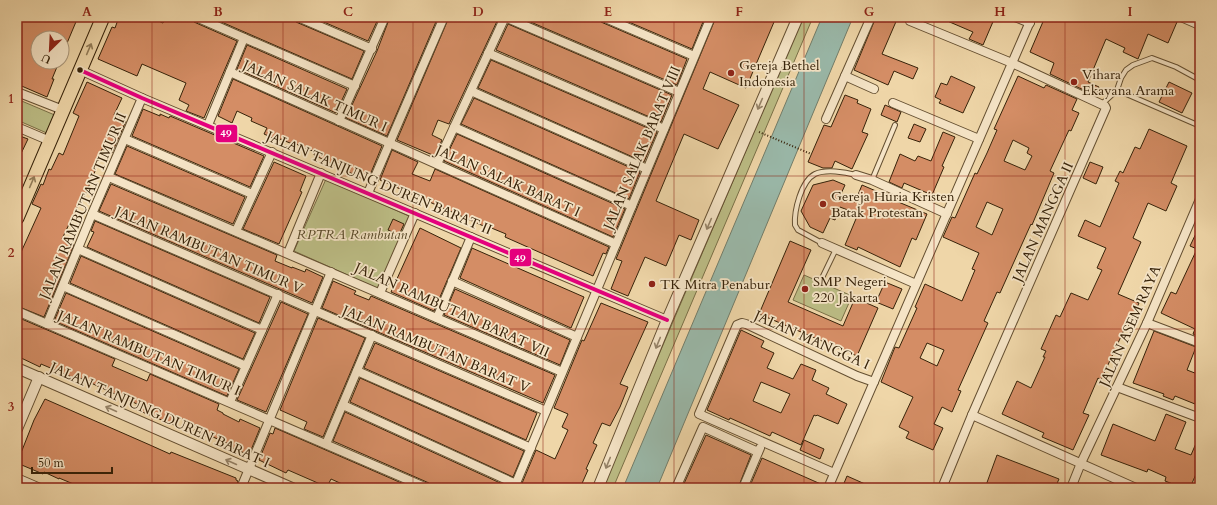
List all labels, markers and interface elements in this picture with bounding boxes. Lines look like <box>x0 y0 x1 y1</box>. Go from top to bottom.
text: A <box>82 3 92 21</box>
text: B <box>213 3 223 21</box>
text: C <box>343 3 353 21</box>
text: D <box>472 3 484 21</box>
text: E <box>604 3 612 21</box>
text: F <box>735 3 743 21</box>
text: G <box>864 3 875 21</box>
text: H <box>994 3 1006 21</box>
text: I <box>1127 3 1133 21</box>
north arrow <box>30 30 70 70</box>
one-way arrow <box>86 44 93 56</box>
text: U <box>39 50 53 67</box>
street label: JALAN SALAK TIMUR I <box>238 55 390 137</box>
place label: Gereja Bethel Indonesia <box>739 56 820 91</box>
street label: JALAN SALAK BARAT VIII <box>598 63 685 235</box>
unlabelled marker <box>75 65 85 75</box>
place label: Vihara Ekayana Arama <box>1082 65 1174 100</box>
marker: Gereja Bethel Indonesia <box>726 68 736 78</box>
marker: Vihara Ekayana Arama <box>1069 77 1079 87</box>
text: 1 <box>8 90 14 108</box>
one-way arrow <box>756 98 763 110</box>
street label: JALAN RAMBUTAN TIMUR II <box>34 109 131 304</box>
line badge: 49 <box>215 124 238 143</box>
text: 49 <box>220 126 232 141</box>
street label: JALAN TANJUNG DUREN BARAT II <box>261 126 495 239</box>
street label: JALAN SALAK BARAT I <box>431 140 583 222</box>
street label: JALAN MANGGA II <box>1007 159 1078 287</box>
one-way arrow <box>29 176 37 188</box>
place label: Gereja Huria Kristen Batak Protestan <box>831 187 955 222</box>
marker: Gereja Huria Kristen Batak Protestan <box>818 199 828 209</box>
street label: JALAN RAMBUTAN TIMUR V <box>110 201 306 298</box>
one-way arrow <box>705 217 712 229</box>
park label: RPTRA Rambutan <box>297 225 408 244</box>
text: 2 <box>8 244 15 262</box>
line badge: 49 <box>509 248 532 267</box>
text: 49 <box>514 251 526 266</box>
street label: JALAN RAMBUTAN BARAT VII <box>352 259 552 361</box>
street label: JALAN ASEM RAYA <box>1094 262 1165 392</box>
place label: SMP Negeri 220 Jakarta <box>813 272 887 307</box>
place label: TK Mitra Penabur <box>660 275 771 294</box>
marker: TK Mitra Penabur <box>647 279 657 289</box>
marker: SMP Negeri 220 Jakarta <box>800 284 810 294</box>
street label: JALAN RAMBUTAN BARAT V <box>340 302 532 396</box>
street label: JALAN RAMBUTAN TIMUR I <box>53 305 243 400</box>
street label: JALAN MANGGA I <box>749 305 873 374</box>
one-way arrow <box>653 337 661 349</box>
street label: JALAN TANJUNG DUREN BARAT I <box>45 357 273 472</box>
text: 3 <box>8 398 15 416</box>
one-way arrow <box>106 405 118 413</box>
scale bar <box>32 449 112 475</box>
text: 50 m <box>38 455 65 471</box>
one-way arrow <box>225 457 237 465</box>
one-way arrow <box>604 457 611 469</box>

